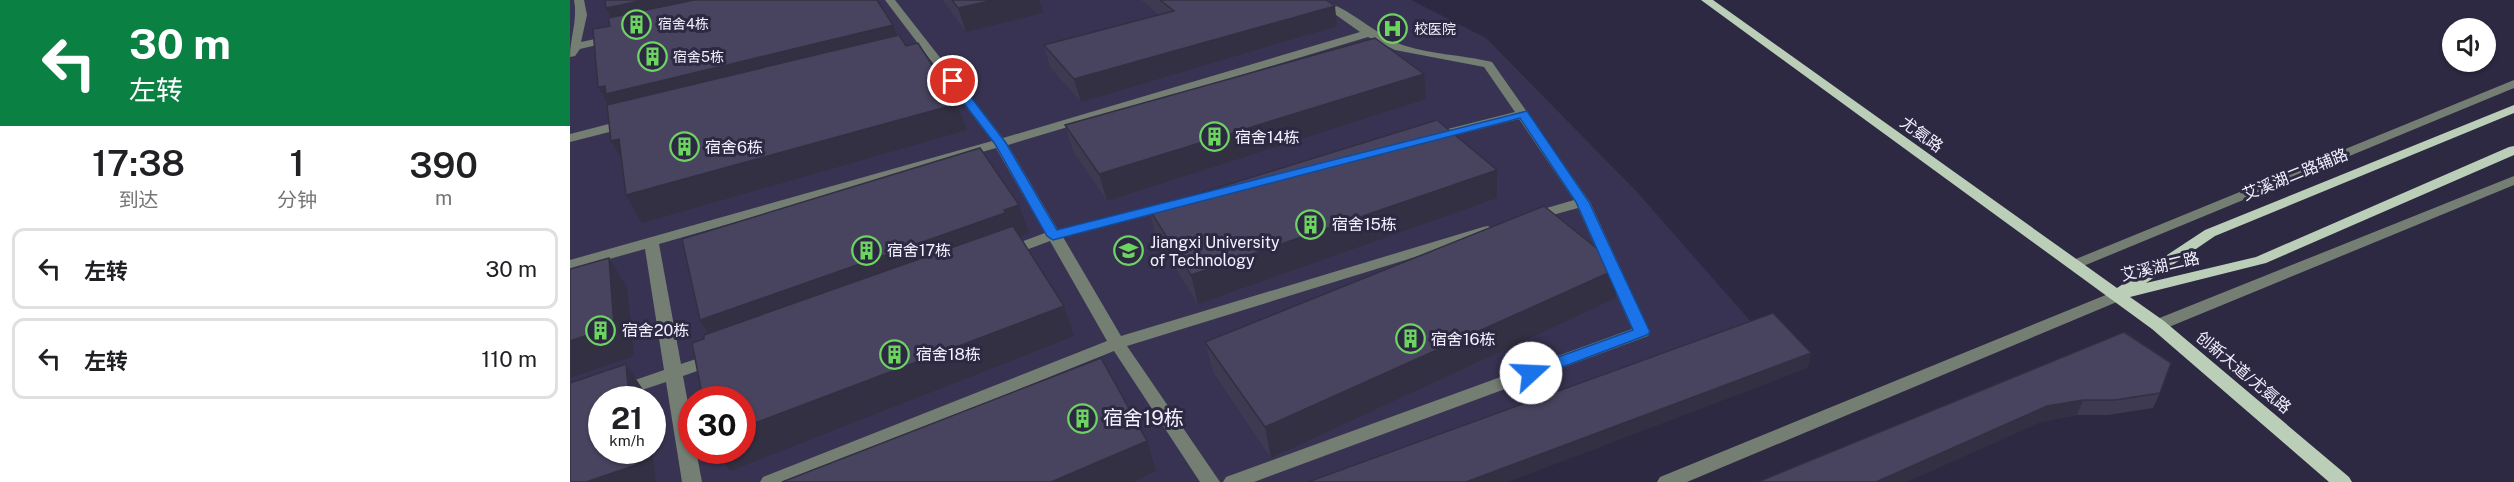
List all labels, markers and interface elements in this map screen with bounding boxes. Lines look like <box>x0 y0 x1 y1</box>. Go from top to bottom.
building icon: 宿舍4栋 <box>621 8 653 40</box>
hospital icon: 校医院 <box>1377 13 1409 45</box>
place label: 宿舍4栋 <box>658 16 709 32</box>
map controls <box>2442 18 2496 72</box>
button: sound <box>2442 18 2496 72</box>
text: 30 m <box>129 19 231 68</box>
place label: 校医院 <box>1414 21 1456 37</box>
icon: left <box>30 24 108 102</box>
building icon: 宿舍5栋 <box>636 41 668 73</box>
place label: 宿舍5栋 <box>673 49 724 65</box>
pin <box>927 55 978 106</box>
icon: arrive <box>936 64 969 97</box>
text: 左转 <box>129 74 183 106</box>
street label: 尤氨路 <box>1897 113 1947 156</box>
building icon: 宿舍14栋 <box>1198 121 1230 153</box>
place label: 宿舍14栋 <box>1235 128 1300 147</box>
building icon: 宿舍6栋 <box>668 131 700 163</box>
place label: 宿舍6栋 <box>705 138 763 157</box>
text: 17:38 <box>92 142 185 184</box>
text: 1 <box>290 142 305 184</box>
text: 390 <box>409 144 478 186</box>
street label: 艾溪湖二路辅路 <box>2240 145 2351 204</box>
text: m <box>435 186 452 210</box>
text: 到达 <box>119 188 159 212</box>
text: 分钟 <box>277 188 317 212</box>
building icon: 宿舍15栋 <box>1295 208 1327 240</box>
place label: 宿舍15栋 <box>1332 215 1397 234</box>
place label: Jiangxi University of Technology <box>1150 233 1280 270</box>
building icon: 宿舍17栋 <box>850 234 882 266</box>
school or university icon: Jiangxi University of Technology <box>1113 235 1145 267</box>
place label: 宿舍17栋 <box>887 241 951 260</box>
street label: 艾溪湖二路 <box>2119 248 2201 285</box>
icon: left <box>33 252 66 285</box>
text: 30 m <box>485 256 537 282</box>
text: 左转 <box>84 258 128 284</box>
building icon: 宿舍20栋 <box>585 314 617 346</box>
place label: 宿舍20栋 <box>622 321 689 340</box>
building icon: 宿舍16栋 <box>1394 323 1426 355</box>
street label: 创新大道/尤氨路 <box>2193 327 2295 417</box>
place label: 宿舍16栋 <box>1431 330 1495 349</box>
building icon: 宿舍18栋 <box>879 338 911 370</box>
position arrow <box>1499 341 1563 405</box>
icon: left <box>33 342 66 375</box>
place label: 宿舍18栋 <box>916 345 981 364</box>
text: 110 m <box>481 346 537 372</box>
text: 左转 <box>84 348 128 374</box>
speed limit sign: 30 <box>678 386 756 464</box>
text: 21 <box>611 400 643 436</box>
building icon: 宿舍19栋 <box>1066 402 1098 434</box>
place label: 宿舍19栋 <box>1103 406 1184 430</box>
text: km/h <box>609 432 645 449</box>

